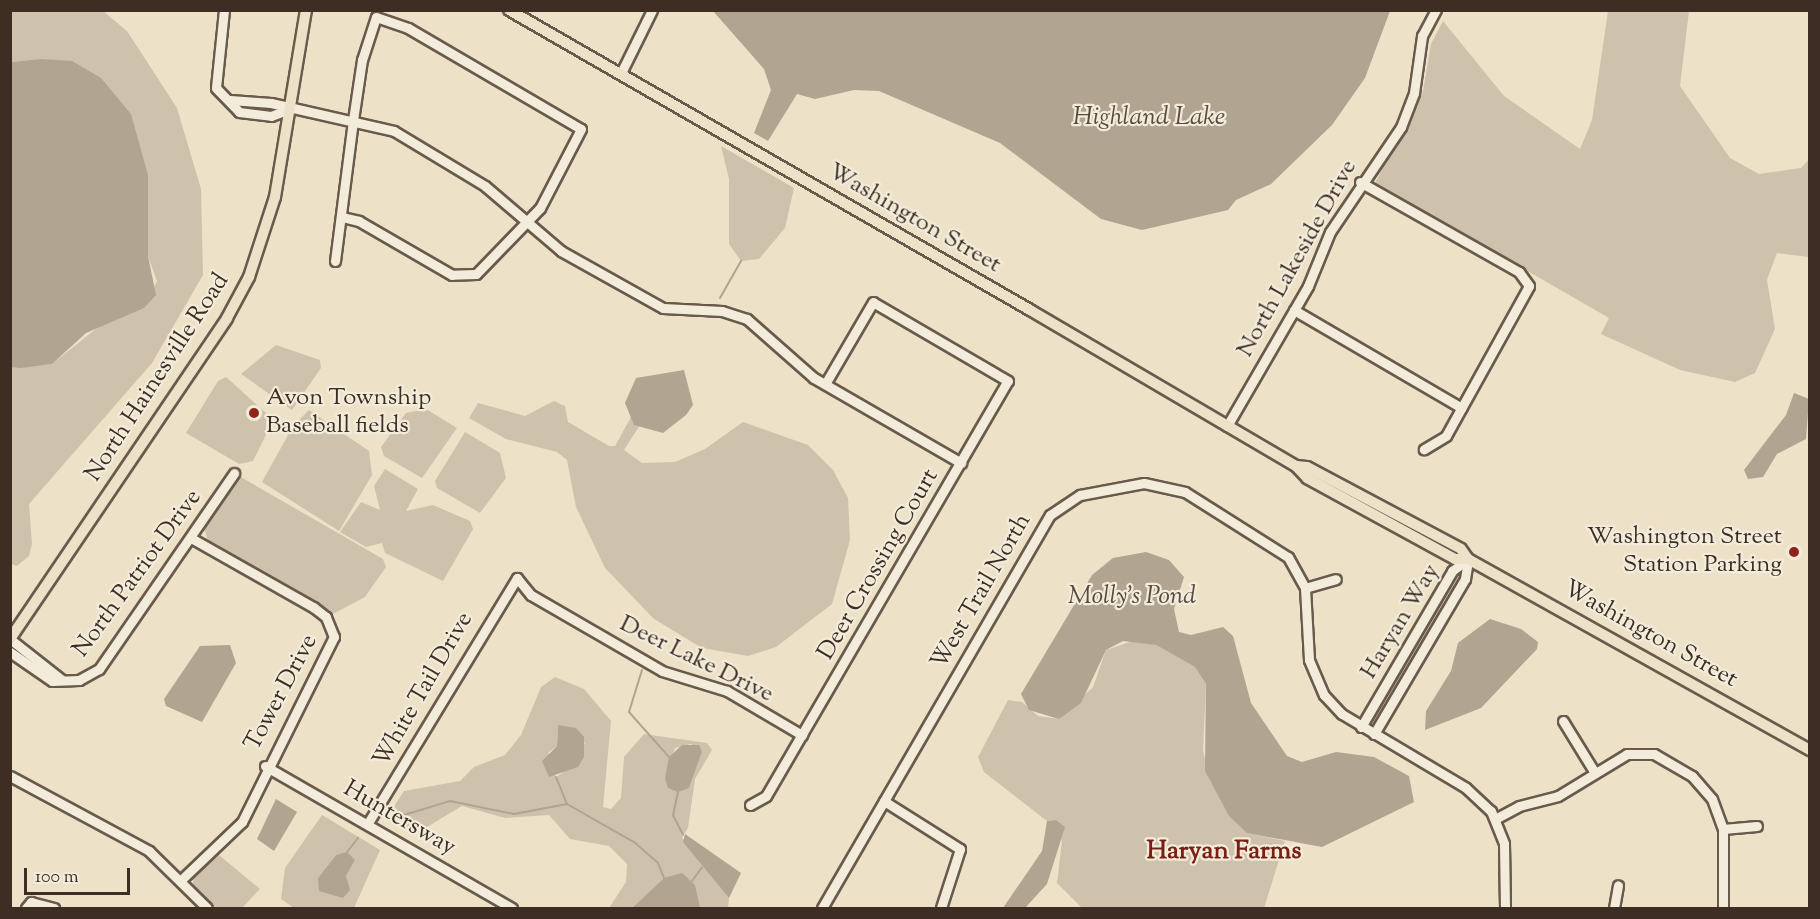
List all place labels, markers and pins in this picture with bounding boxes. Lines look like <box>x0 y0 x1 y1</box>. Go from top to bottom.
place label: Avon Township Baseball fields <box>266 385 431 441</box>
marker: Avon Township Baseball fields <box>247 406 261 420</box>
place label: Washington Street Station Parking <box>1587 524 1782 580</box>
marker: Washington Street Station Parking <box>1787 545 1801 559</box>

